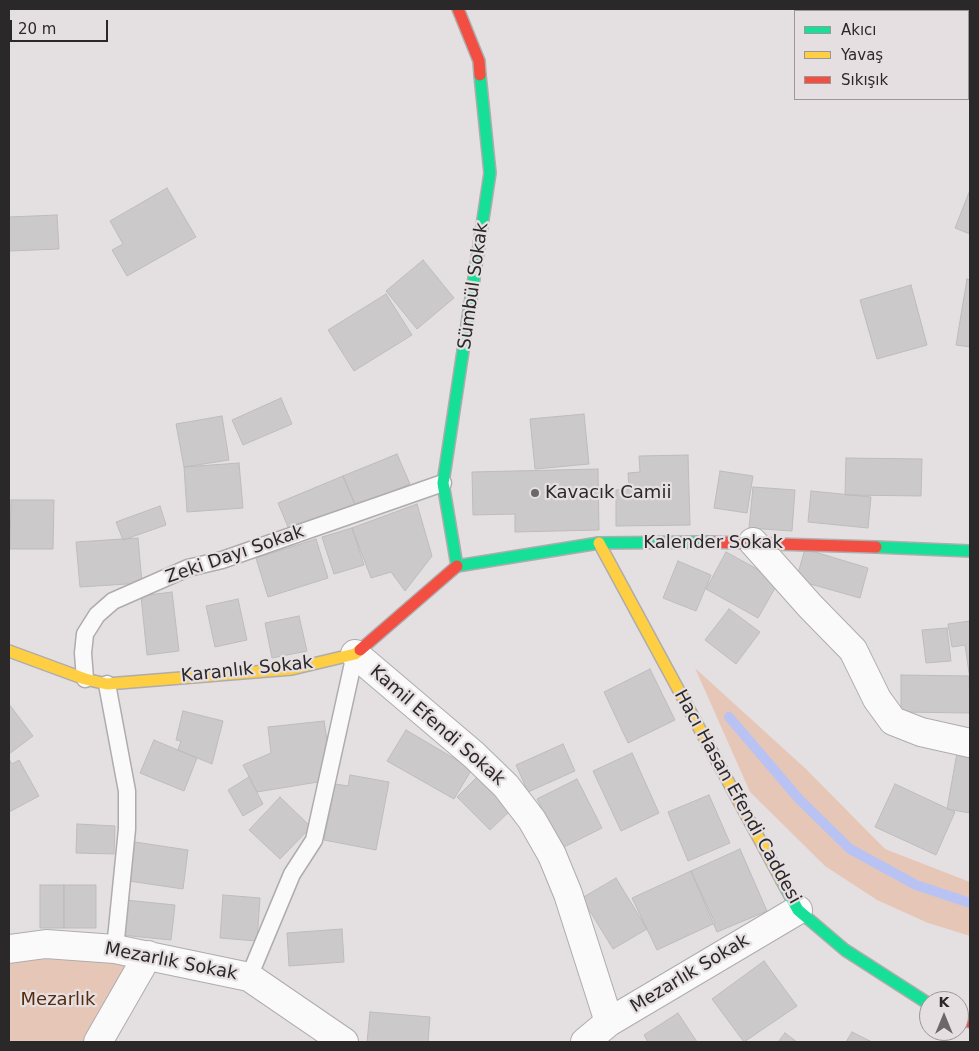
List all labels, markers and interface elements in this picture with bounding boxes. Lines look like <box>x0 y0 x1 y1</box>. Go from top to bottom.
scale bar <box>12 10 110 42</box>
legend <box>794 10 969 100</box>
text: 20 m <box>18 20 56 38</box>
text: Akıcı <box>841 21 877 39</box>
text: Yavaş <box>841 46 883 64</box>
text: Sıkışık <box>841 71 888 89</box>
street label: Sümbül Sokak <box>454 221 494 351</box>
place label: Kavacık Camii <box>545 482 671 504</box>
marker: Kavacık Camii <box>529 487 541 499</box>
street label: Zeki Dayı Sokak <box>163 521 307 589</box>
street label: Kalender Sokak <box>643 532 783 554</box>
street label: Karanlık Sokak <box>180 652 314 688</box>
street label: Kamil Efendi Sokak <box>365 661 509 791</box>
street label: Hacı Hasan Efendi Caddesi <box>669 686 805 908</box>
street label: Mezarlık Sokak <box>627 930 753 1018</box>
street label: Mezarlık Sokak <box>103 939 239 985</box>
park label: Mezarlık <box>21 989 95 1011</box>
north arrow <box>919 991 969 1041</box>
text: K <box>939 994 949 1010</box>

